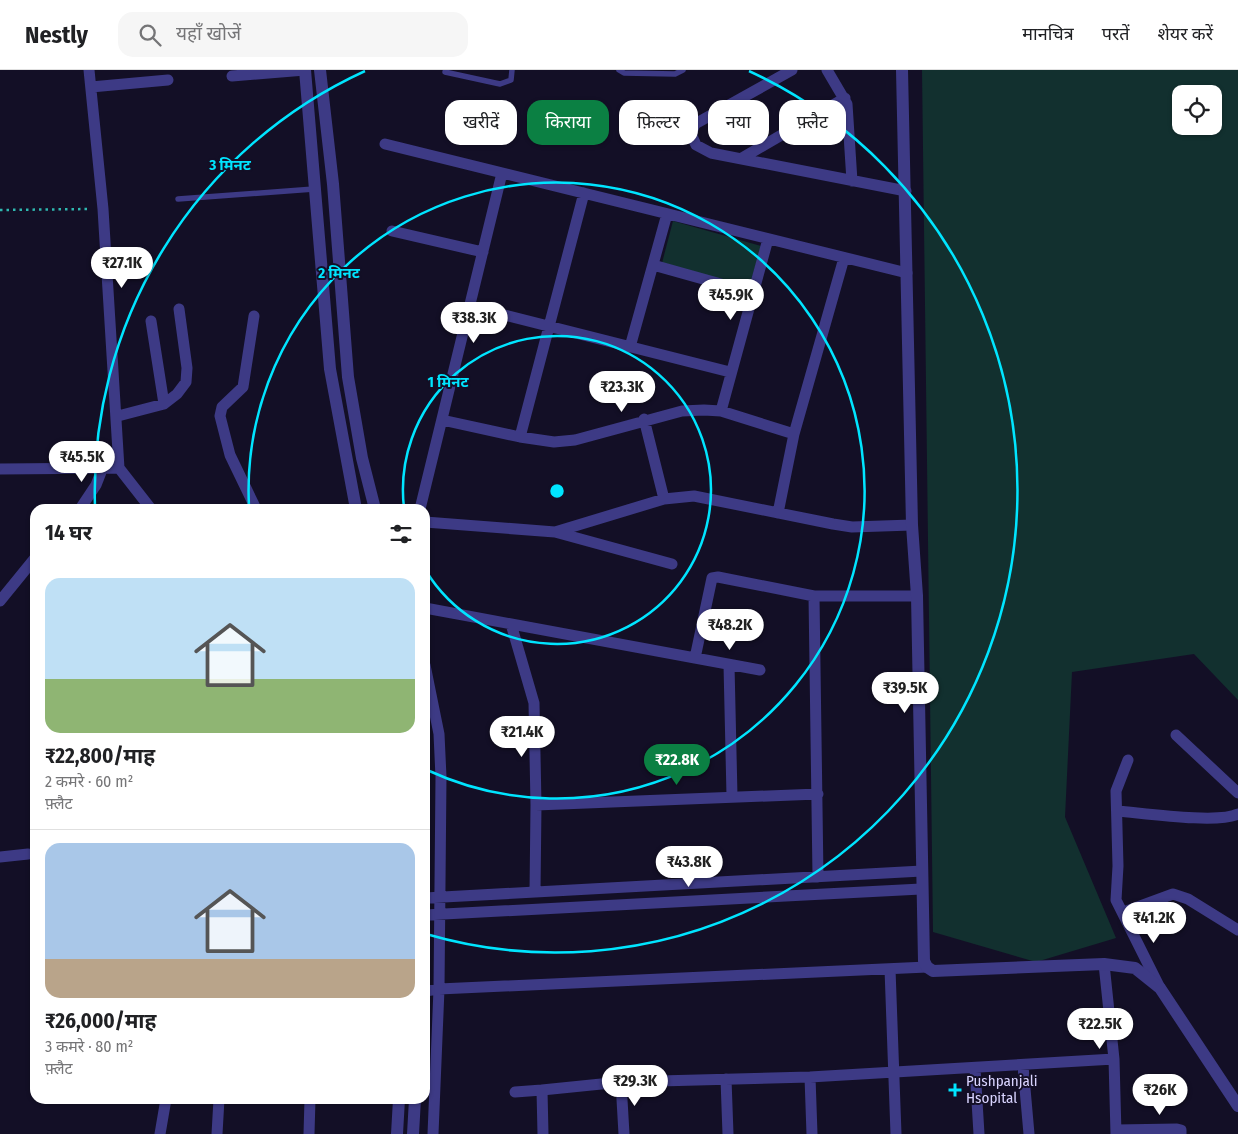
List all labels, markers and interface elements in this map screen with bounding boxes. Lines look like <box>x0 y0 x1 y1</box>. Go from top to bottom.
search box <box>118 12 468 57</box>
text: Nestly <box>25 21 88 49</box>
icon: search <box>136 21 164 49</box>
text: यहाँ खोजें <box>176 22 241 45</box>
text: मानचित्र <box>1022 23 1074 45</box>
text: परतें <box>1102 23 1130 45</box>
text: शेयर करें <box>1158 23 1213 45</box>
map controls <box>1172 85 1222 135</box>
button: locate <box>1172 85 1222 135</box>
chip: खरीदें <box>445 100 517 145</box>
chip: किराया <box>527 100 609 145</box>
chip: फ़िल्टर <box>619 100 698 145</box>
chip: नया <box>708 100 769 145</box>
chip: फ़्लैट <box>779 100 846 145</box>
text: 3 मिनट <box>208 156 252 174</box>
pin: ₹27.1K <box>81 246 163 289</box>
text: ₹27.1K <box>102 253 142 272</box>
text: 2 मिनट <box>317 264 361 282</box>
pin: ₹45.9K <box>690 278 772 321</box>
text: ₹45.9K <box>709 285 753 304</box>
pin: ₹38.3K <box>433 302 515 344</box>
text: ₹38.3K <box>452 308 496 327</box>
pin: ₹23.3K <box>581 370 663 413</box>
text: 1 मिनट <box>428 373 469 391</box>
text: ₹23.3K <box>600 377 644 396</box>
pin: ₹45.5K <box>41 440 123 483</box>
text: ₹45.5K <box>60 447 104 466</box>
centre of rings <box>548 482 566 500</box>
text: 14 घर <box>45 520 92 546</box>
icon: filters <box>387 520 415 548</box>
pin: ₹48.2K <box>689 608 771 651</box>
icon: home <box>185 610 275 700</box>
text: ₹48.2K <box>708 615 752 634</box>
pin: ₹39.5K <box>864 672 946 714</box>
text: ₹39.5K <box>883 678 927 697</box>
pin: ₹21.4K <box>481 716 563 758</box>
text: ₹21.4K <box>501 722 543 741</box>
text: ₹22,800/माह <box>45 743 155 769</box>
pin: ₹22.8K <box>636 744 718 786</box>
text: ₹22.8K <box>655 750 699 769</box>
text: 2 कमरे · 60 m² <box>45 772 133 791</box>
text: फ़्लैट <box>45 794 73 813</box>
pin: ₹43.8K <box>648 846 730 888</box>
text: ₹43.8K <box>667 852 711 871</box>
icon: home <box>185 876 275 966</box>
pin: ₹41.2K <box>1113 902 1195 944</box>
text: ₹41.2K <box>1133 908 1175 927</box>
text: ₹26,000/माह <box>45 1008 156 1034</box>
pin: ₹22.5K <box>1059 1008 1141 1050</box>
text: ₹22.5K <box>1078 1014 1122 1033</box>
text: 3 कमरे · 80 m² <box>45 1037 133 1056</box>
text: फ़्लैट <box>45 1059 73 1078</box>
pin: ₹29.3K <box>594 1064 676 1107</box>
text: ₹29.3K <box>613 1071 657 1090</box>
place label: Pushpanjali Hsopital <box>966 1072 1037 1107</box>
pin: ₹26K <box>1130 1074 1190 1116</box>
text: ₹26K <box>1144 1080 1176 1099</box>
marker: Pushpanjali Hsopital <box>948 1083 962 1097</box>

